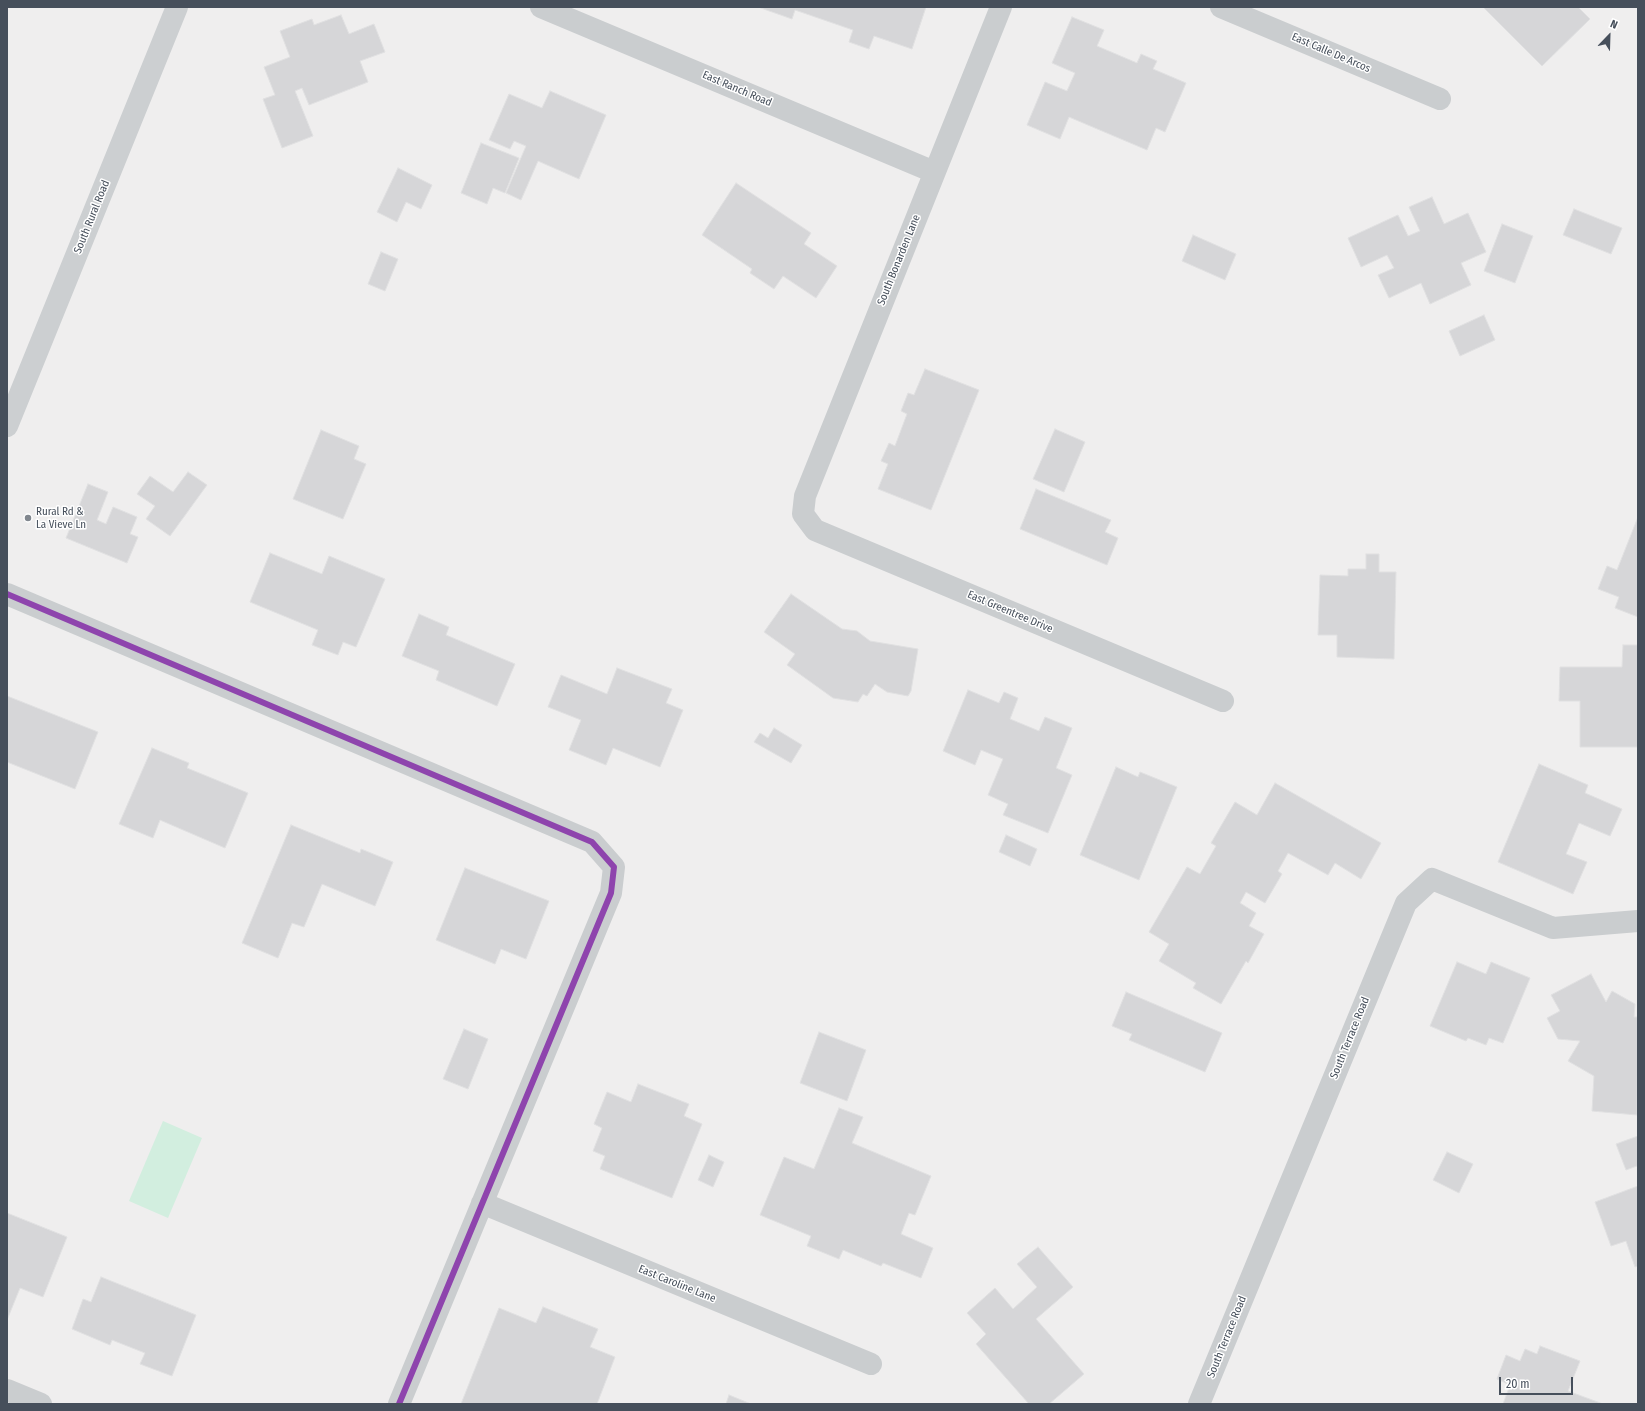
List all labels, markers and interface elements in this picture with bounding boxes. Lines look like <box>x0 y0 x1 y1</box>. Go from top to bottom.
north arrow <box>1589 16 1629 56</box>
text: N <box>1608 17 1619 32</box>
street label: East Calle De Arcos <box>1290 30 1372 76</box>
street label: East Ranch Road <box>700 68 774 110</box>
street label: South Rural Road <box>71 178 113 256</box>
street label: South Bonarden Lane <box>875 213 923 307</box>
place label: Rural Rd & La Vieve Ln <box>36 505 86 531</box>
marker: Rural Rd & La Vieve Ln <box>23 513 33 523</box>
street label: East Greentree Drive <box>965 588 1055 636</box>
street label: South Terrace Road <box>1328 995 1372 1081</box>
street label: East Caroline Lane <box>636 1262 718 1306</box>
street label: South Terrace Road <box>1205 1294 1249 1380</box>
scale bar <box>1501 1369 1575 1395</box>
text: 20 m <box>1506 1377 1530 1391</box>

